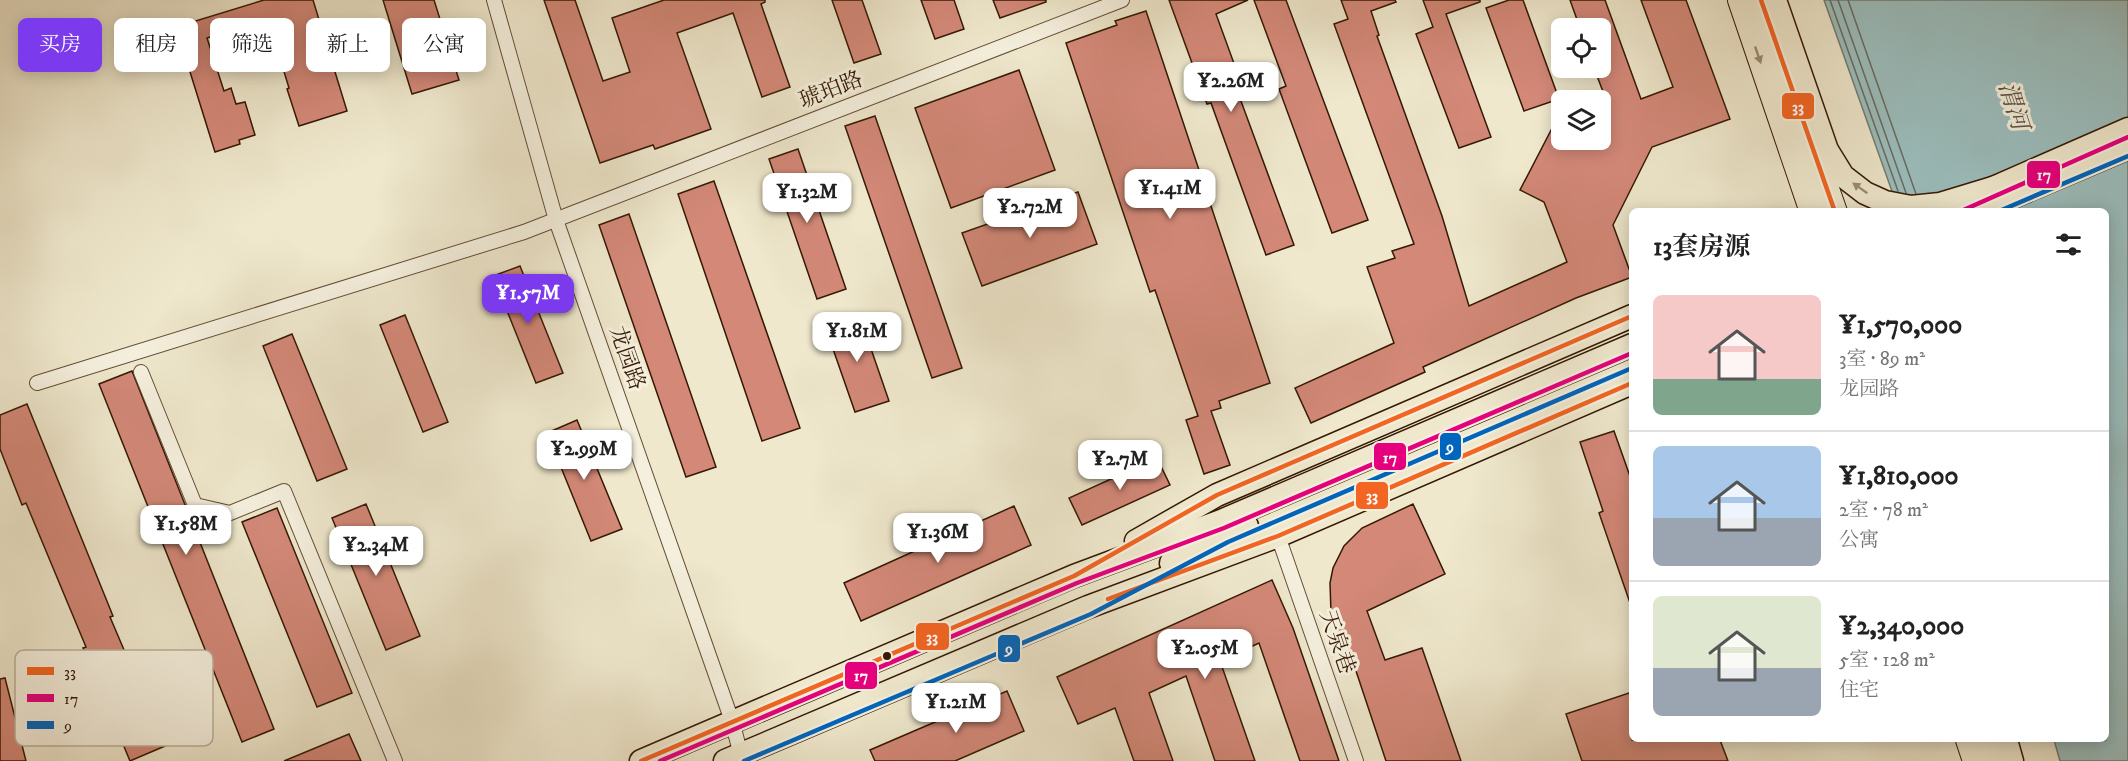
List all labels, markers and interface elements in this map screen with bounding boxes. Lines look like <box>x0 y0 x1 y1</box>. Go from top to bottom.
chip: 买房 <box>18 18 102 72</box>
chip: 租房 <box>114 18 198 72</box>
chip: 筛选 <box>210 18 294 72</box>
chip: 新上 <box>306 18 390 72</box>
chip: 公寓 <box>402 18 486 72</box>
map controls <box>1551 18 1611 150</box>
button: locate <box>1551 18 1611 78</box>
one-way arrow <box>1754 46 1764 64</box>
pin: ¥2.26M <box>1182 62 1280 113</box>
street label: 琥珀路 <box>795 66 867 114</box>
text: ¥2.26M <box>1198 69 1264 94</box>
water label: 渭河 <box>1991 79 2036 137</box>
button: layers <box>1551 90 1611 150</box>
line badge: 33 <box>1781 92 1815 120</box>
text: 33 <box>1792 97 1804 117</box>
line badge: 17 <box>2026 160 2061 189</box>
text: 17 <box>2037 165 2051 185</box>
pin: ¥1.41M <box>1121 169 1219 220</box>
pin: ¥1.32M <box>758 173 856 224</box>
text: ¥1.41M <box>1139 176 1201 201</box>
text: ¥1.32M <box>776 180 838 205</box>
one-way arrow <box>1852 182 1868 194</box>
pin: ¥2.72M <box>981 188 1079 239</box>
text: ¥2.72M <box>997 195 1063 220</box>
icon: filters <box>2052 228 2085 261</box>
text: 13套房源 <box>1653 231 1750 264</box>
pin: ¥1.57M <box>479 274 577 325</box>
text: ¥1.57M <box>496 281 560 306</box>
text: ¥1,570,000 <box>1839 309 1962 342</box>
pin: ¥1.81M <box>808 312 906 363</box>
text: ¥1.81M <box>826 319 888 344</box>
icon: home <box>1701 319 1773 391</box>
street label: 龙园路 <box>603 322 651 394</box>
text: 3室 · 89 m² <box>1839 347 1925 372</box>
text: 龙园路 <box>1839 377 1899 402</box>
pin: ¥2.99M <box>535 430 633 481</box>
line badge: 9 <box>1439 432 1462 461</box>
text: ¥2.99M <box>551 437 617 462</box>
text: 9 <box>1445 437 1454 457</box>
pin: ¥2.7M <box>1078 440 1162 491</box>
line badge: 17 <box>1373 442 1407 471</box>
text: ¥2.7M <box>1092 447 1148 472</box>
text: 17 <box>1383 448 1397 468</box>
text: ¥1,810,000 <box>1839 460 1958 493</box>
icon: home <box>1701 470 1773 542</box>
line badge: 33 <box>1355 481 1389 510</box>
text: 33 <box>1366 486 1378 506</box>
text: 2室 · 78 m² <box>1839 498 1928 523</box>
pin: ¥1.58M <box>137 505 235 556</box>
text: ¥1.58M <box>154 512 218 537</box>
pin: ¥1.36M <box>889 513 987 564</box>
text: ¥1.36M <box>907 520 969 545</box>
pin: ¥2.34M <box>327 526 425 577</box>
text: 公寓 <box>1839 528 1879 553</box>
text: ¥2.34M <box>343 533 409 558</box>
street label: 天泉巷 <box>1313 606 1361 678</box>
text: ¥2,340,000 <box>1839 610 1964 643</box>
icon: home <box>1701 620 1773 692</box>
line badge: 33 <box>915 622 950 651</box>
text: 33 <box>926 627 938 647</box>
pin: ¥2.05M <box>1156 629 1254 680</box>
line badge: 9 <box>997 634 1021 663</box>
text: ¥2.05M <box>1171 636 1239 661</box>
text: 9 <box>1004 639 1013 659</box>
text: 5室 · 128 m² <box>1839 648 1935 673</box>
legend <box>15 650 213 746</box>
unlabelled marker <box>881 650 893 662</box>
line badge: 17 <box>844 661 878 690</box>
text: 33 <box>64 662 76 682</box>
text: 17 <box>854 666 868 686</box>
text: 住宅 <box>1839 678 1879 703</box>
pin: ¥1.21M <box>907 683 1005 734</box>
text: 17 <box>64 689 78 709</box>
text: ¥1.21M <box>926 690 986 715</box>
text: 9 <box>63 716 72 736</box>

